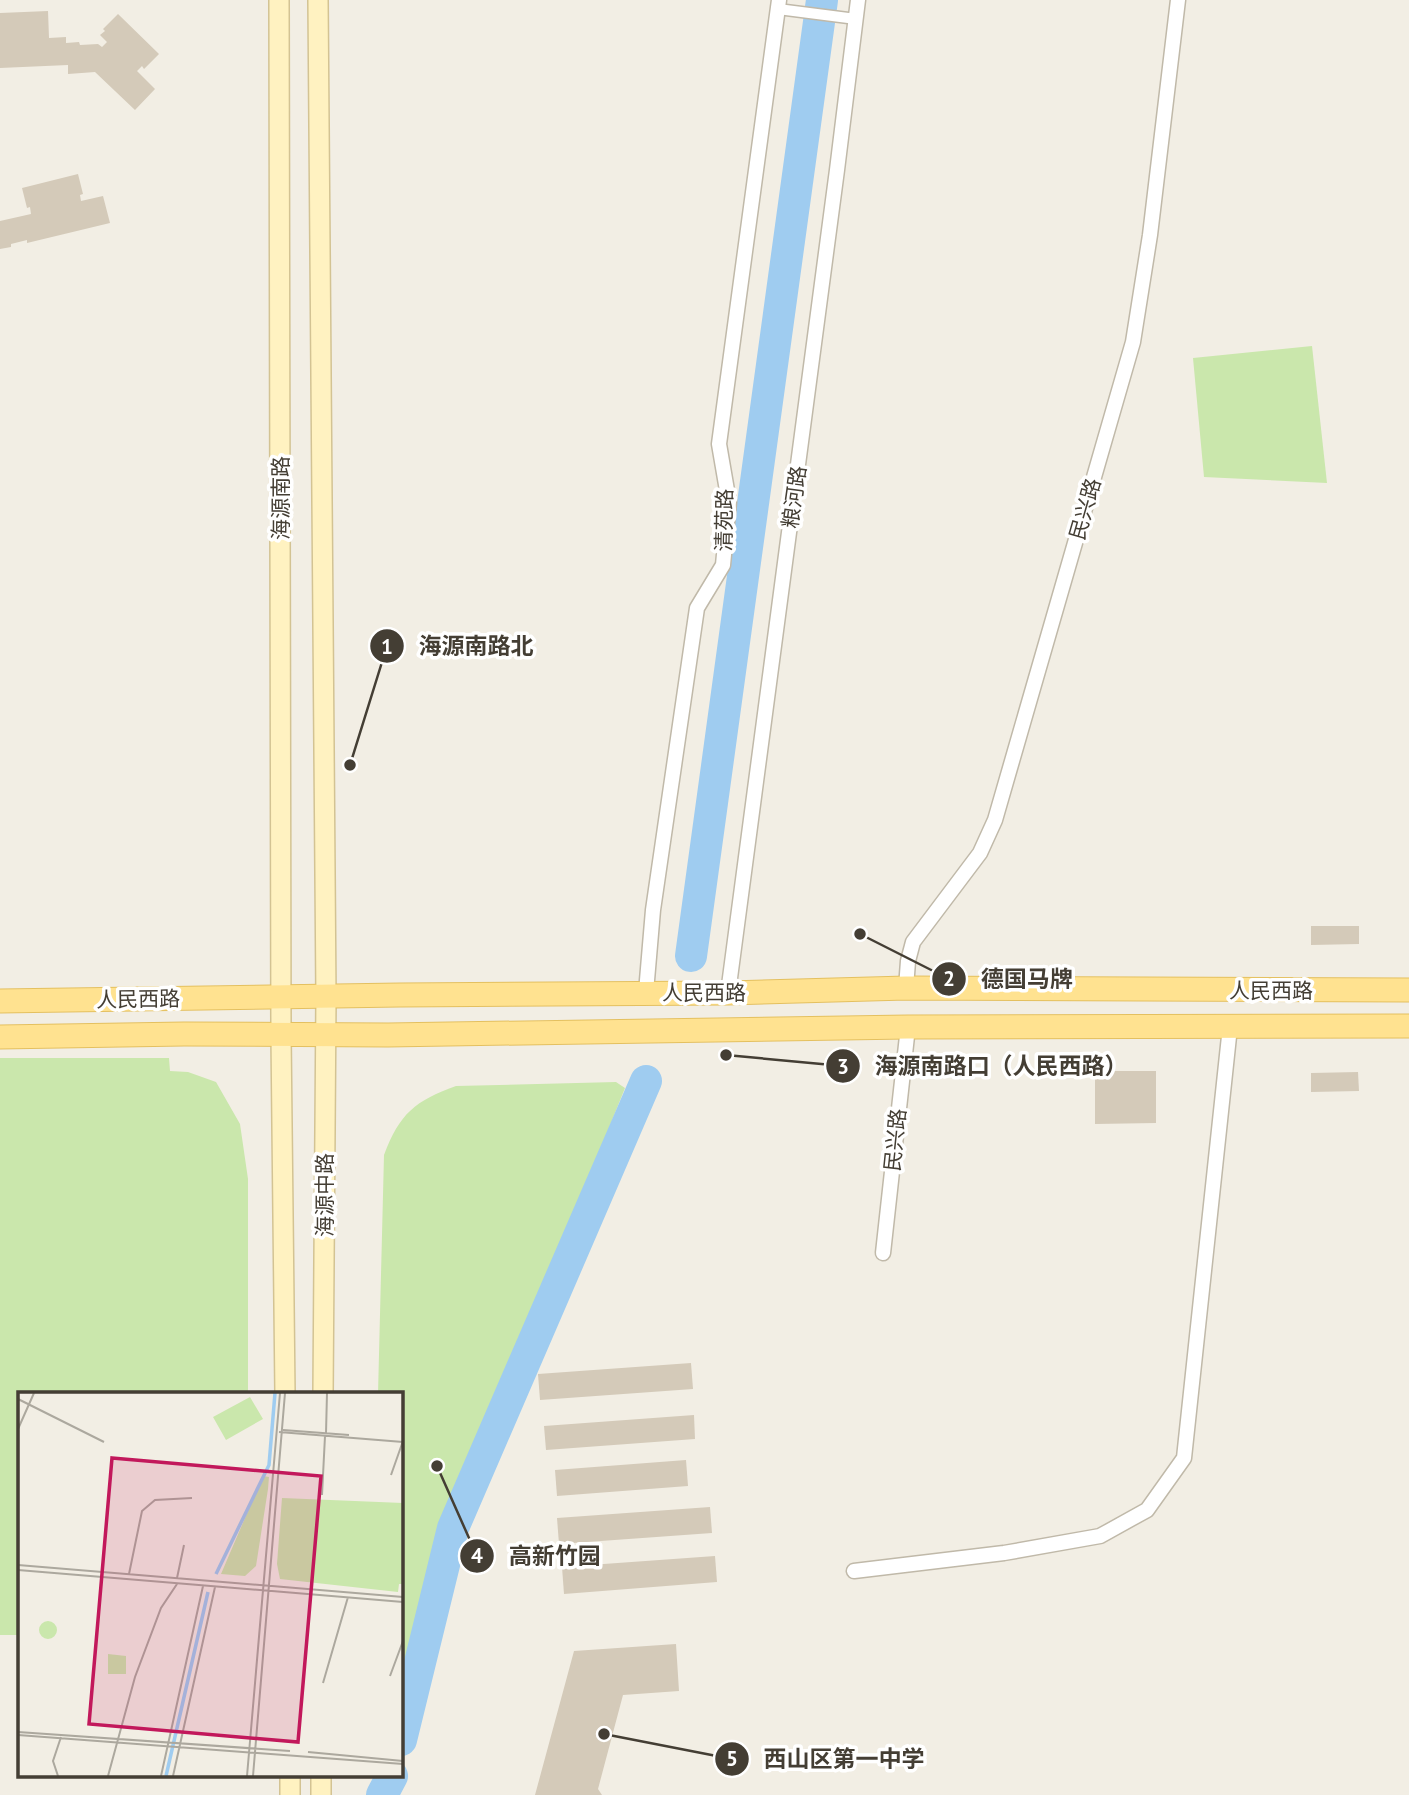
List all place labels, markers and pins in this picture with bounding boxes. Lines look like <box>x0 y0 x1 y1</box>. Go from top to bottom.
callout: 海源南路北 <box>369 624 547 668</box>
callout: 德国马牌 <box>932 957 1087 1001</box>
callout: 海源南路口（人民西路） <box>826 1044 1142 1088</box>
callout: 高新竹园 <box>460 1534 615 1578</box>
callout: 西山区第一中学 <box>714 1737 938 1781</box>

